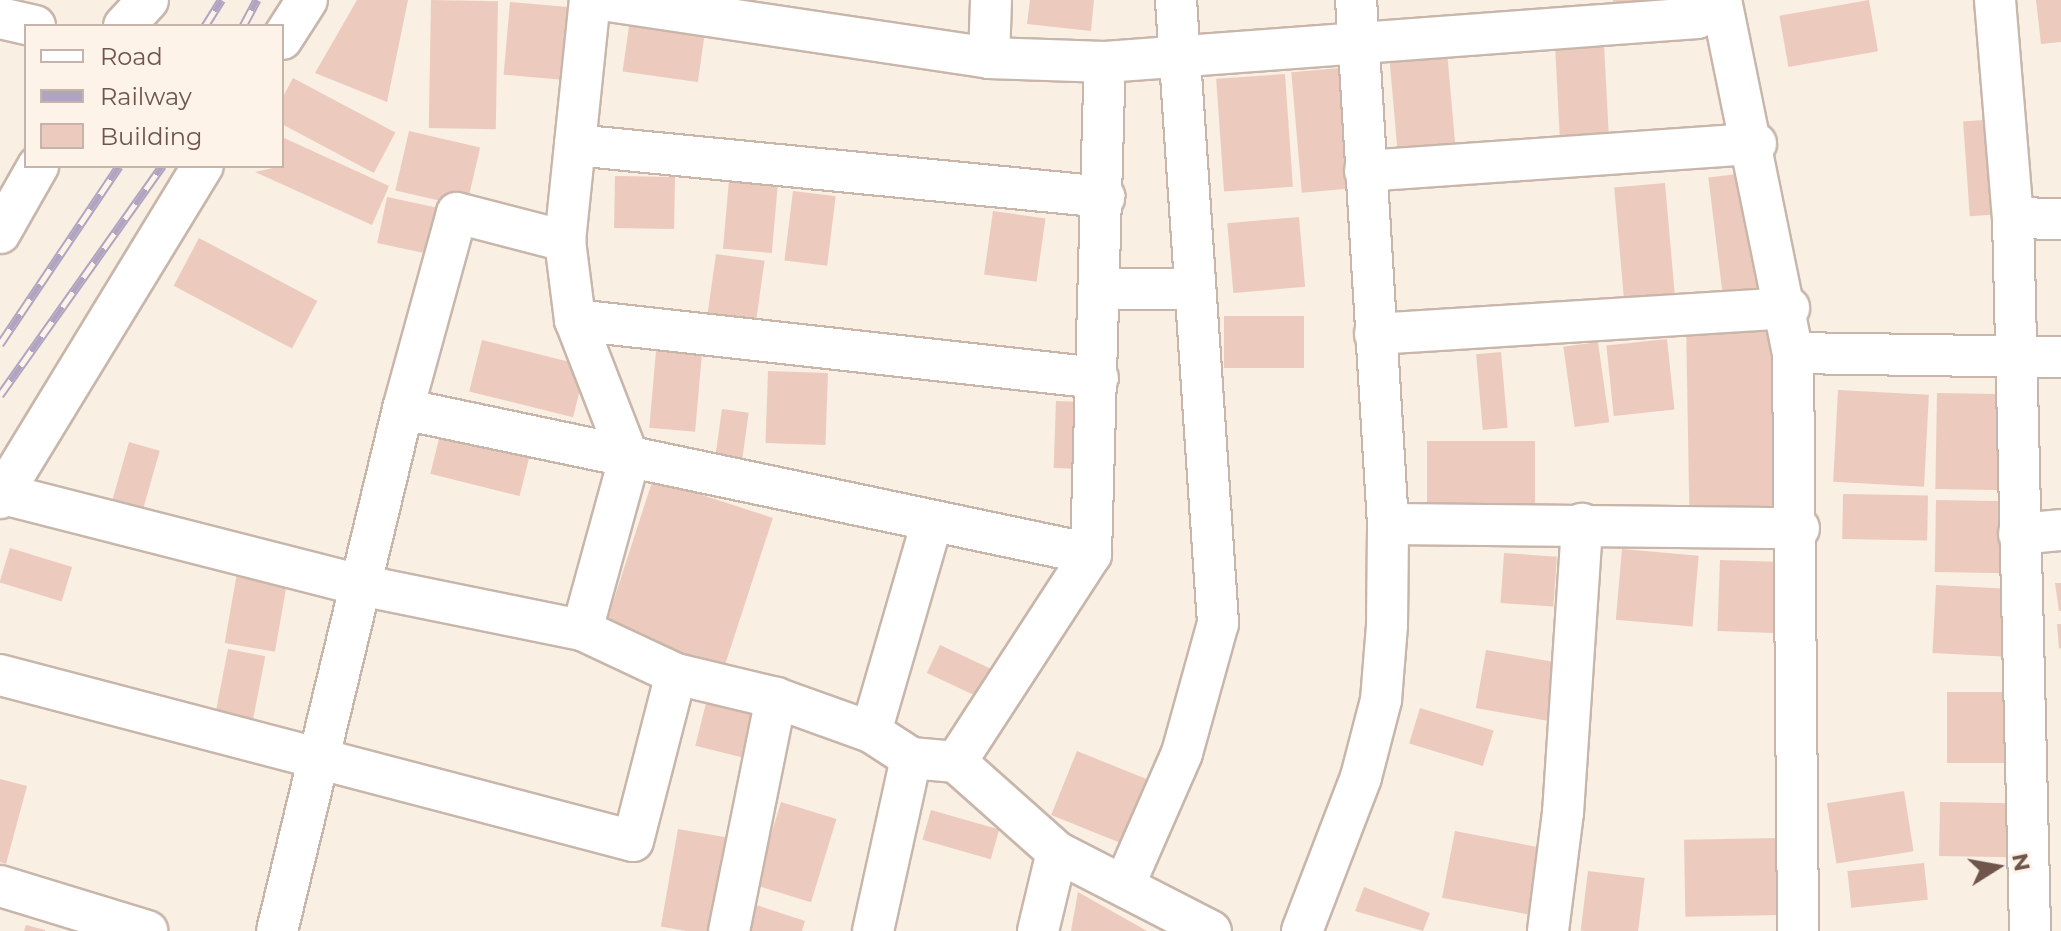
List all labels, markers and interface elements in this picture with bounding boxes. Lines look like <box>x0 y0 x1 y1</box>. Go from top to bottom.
legend <box>24 24 284 168</box>
text: Road <box>100 42 163 71</box>
text: Railway <box>100 82 192 111</box>
text: Building <box>100 122 203 151</box>
north arrow <box>1957 827 2037 907</box>
text: N <box>2006 851 2036 874</box>

